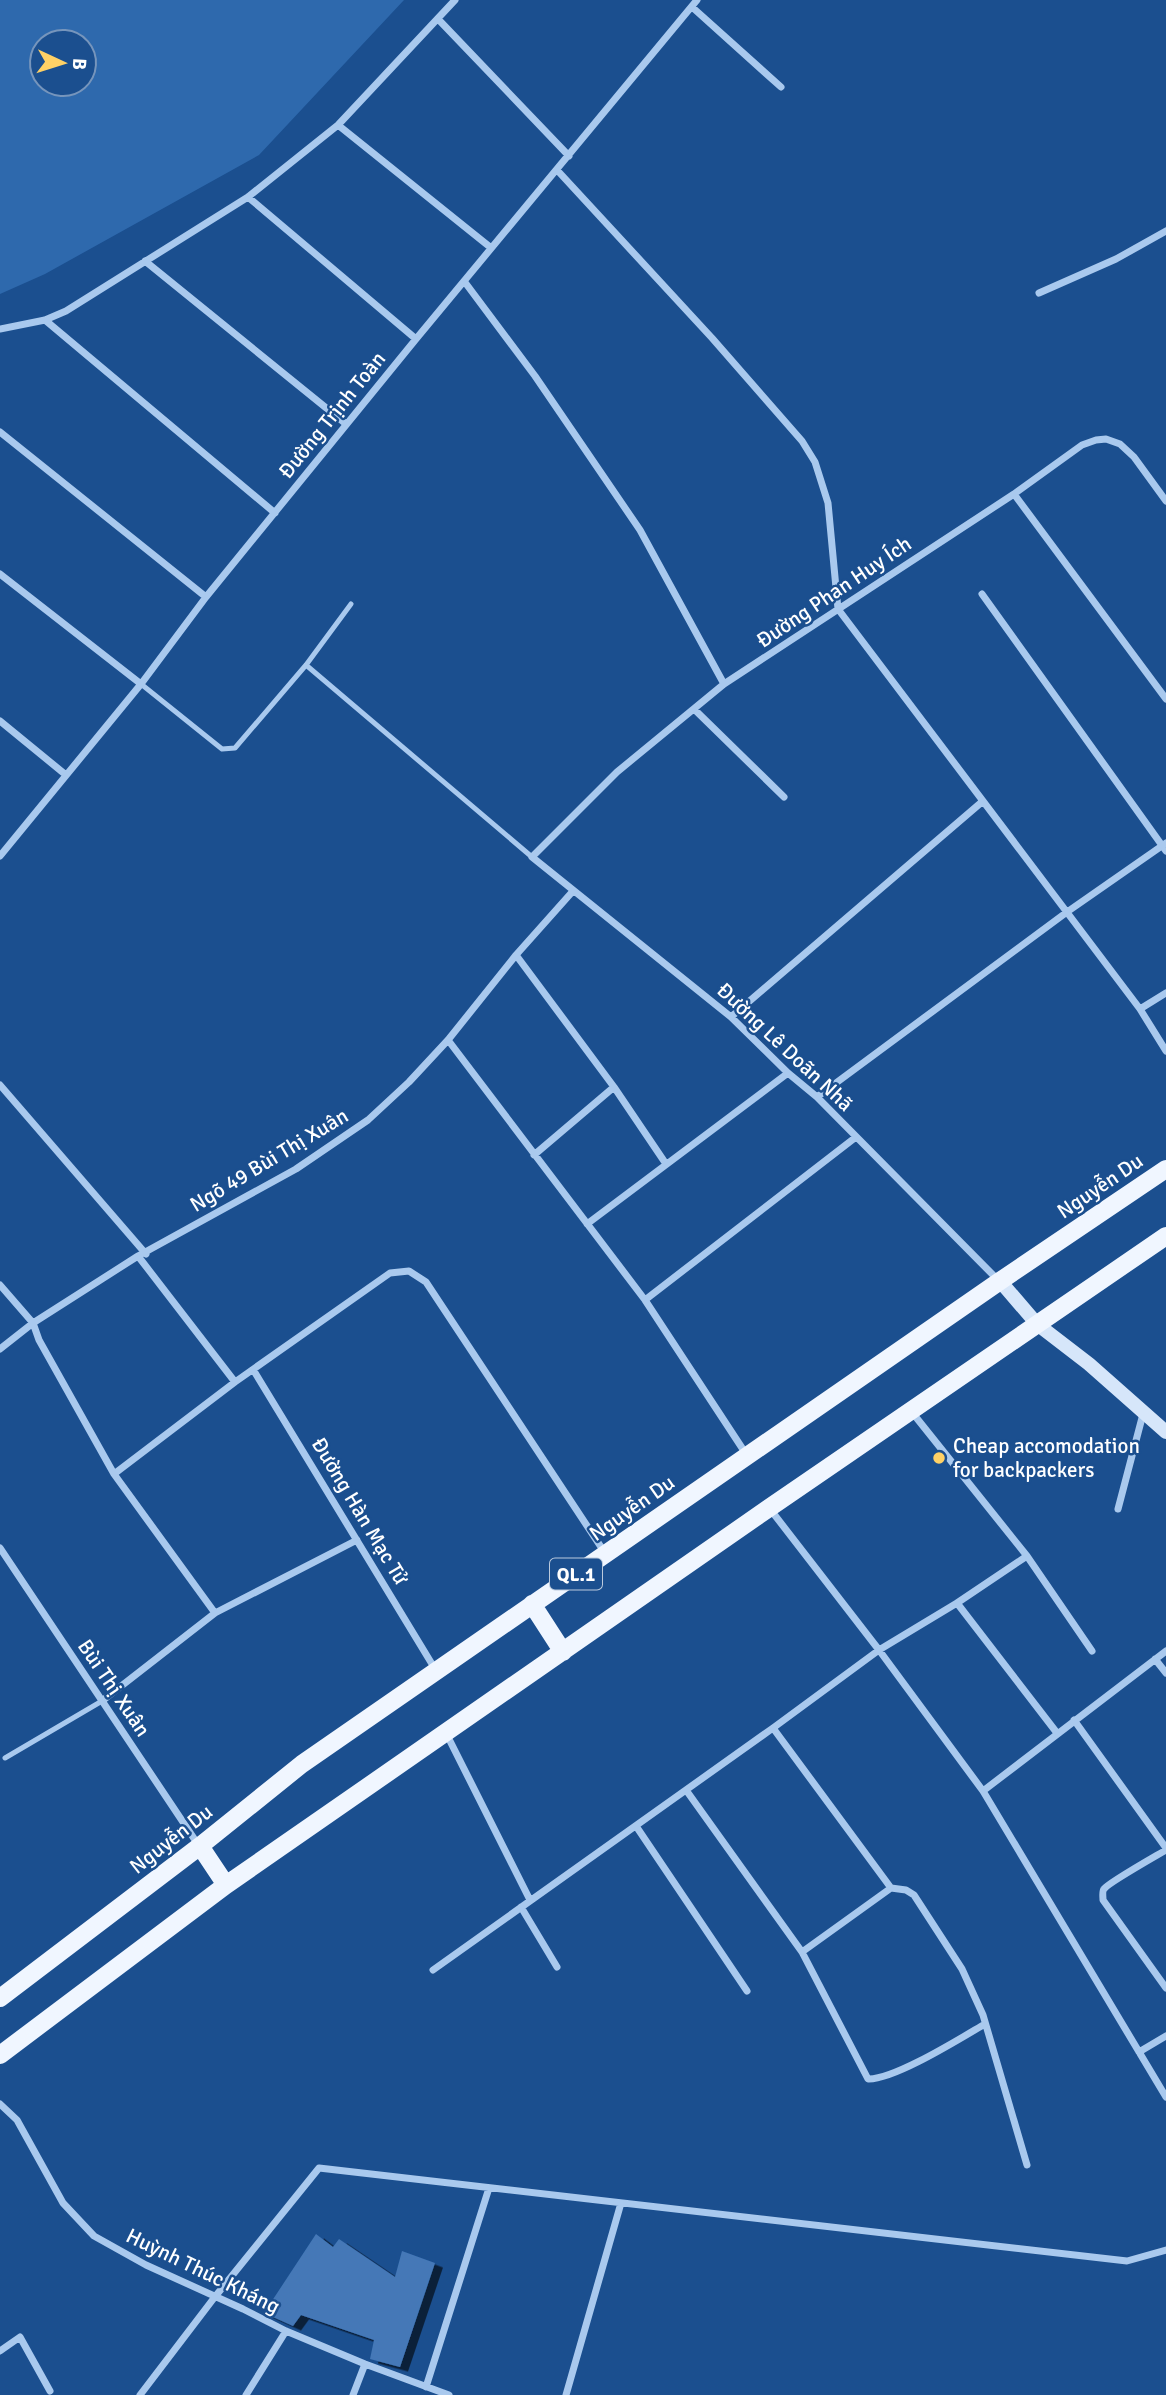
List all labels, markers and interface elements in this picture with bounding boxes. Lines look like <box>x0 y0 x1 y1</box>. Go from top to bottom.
north arrow <box>28 28 98 98</box>
text: B <box>67 57 91 71</box>
street label: Đường Trịnh Toàn <box>273 346 391 484</box>
street label: Đường Phan Huy Ích <box>752 531 916 653</box>
street label: Đường Lê Doãn Nhã <box>711 977 859 1117</box>
street label: Ngõ 49 Bùi Thị Xuân <box>185 1102 353 1218</box>
street label: Nguyễn Du <box>1052 1148 1148 1224</box>
street label: Đường Hàn Mạc Tử <box>306 1433 415 1590</box>
place label: Cheap accomodation for backpackers <box>953 1433 1140 1483</box>
marker: Cheap accomodation for backpackers <box>931 1450 947 1466</box>
street label: Nguyễn Du <box>584 1469 680 1547</box>
road number: QL.1 <box>550 1558 602 1590</box>
street label: Bùi Thị Xuân <box>72 1634 156 1742</box>
street label: Nguyễn Du <box>124 1799 218 1879</box>
street label: Huỳnh Thúc Kháng <box>122 2223 284 2319</box>

